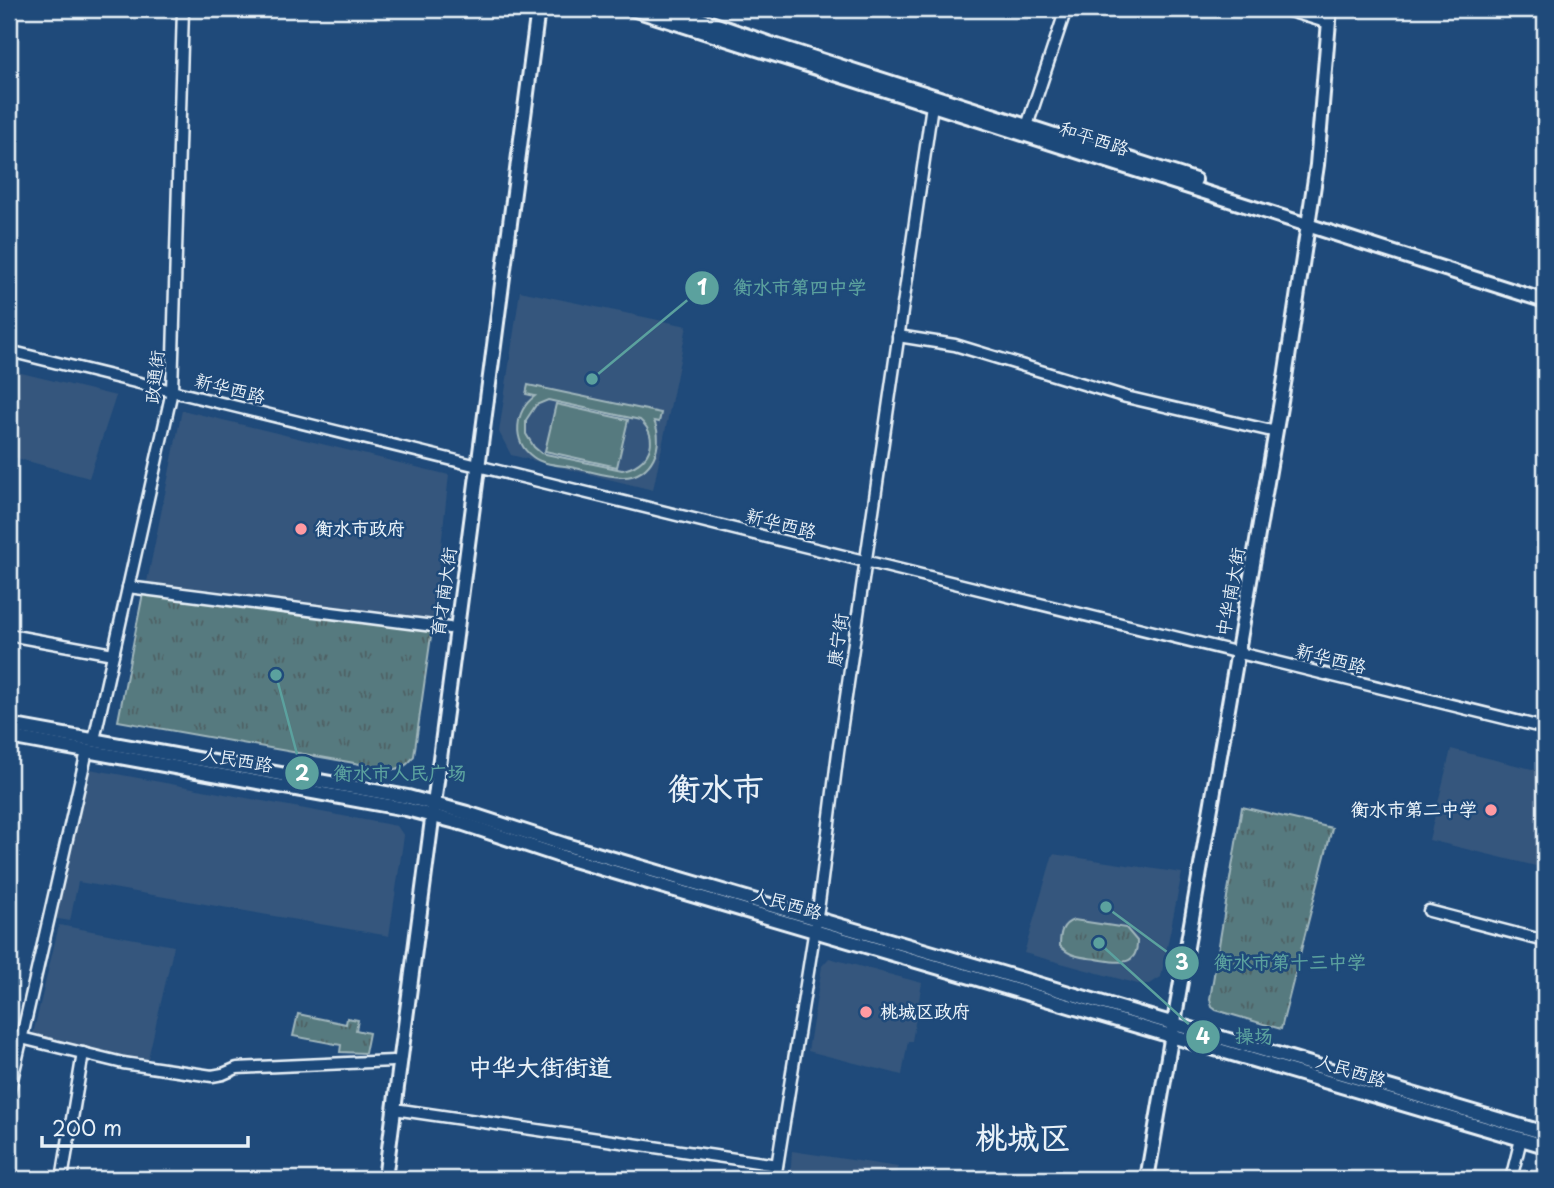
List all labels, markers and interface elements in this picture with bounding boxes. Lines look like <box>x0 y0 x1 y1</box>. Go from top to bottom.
street label: 和平西路 <box>1056 114 1133 162</box>
callout: 衡水市第四中学 <box>684 268 880 308</box>
text: 1 <box>697 270 707 302</box>
text: 衡水市第四中学 <box>733 272 867 300</box>
street label: 政通街 <box>137 349 170 405</box>
street label: 新华西路 <box>192 366 269 409</box>
street label: 新华西路 <box>743 501 820 544</box>
place label: 衡水市政府 <box>315 514 405 541</box>
marker: 衡水市政府 <box>293 521 309 537</box>
street label: 育才南大街 <box>423 545 462 638</box>
street label: 中华南大街 <box>1208 545 1251 638</box>
street label: 康宁街 <box>819 611 854 668</box>
street label: 新华西路 <box>1293 636 1370 679</box>
street label: 人民西路 <box>199 739 275 778</box>
callout: 衡水市人民广场 <box>285 753 481 793</box>
text: 2 <box>295 756 310 788</box>
text: 衡水市人民广场 <box>333 758 467 786</box>
district label: 衡水市 <box>668 763 764 811</box>
place label: 衡水市第二中学 <box>1351 795 1477 822</box>
marker: 衡水市第二中学 <box>1483 802 1499 818</box>
street label: 人民西路 <box>749 880 826 925</box>
callout: 衡水市第十三中学 <box>1165 943 1380 983</box>
text: 3 <box>1175 945 1189 977</box>
text: 衡水市第十三中学 <box>1214 947 1366 975</box>
place label: 桃城区政府 <box>880 997 970 1024</box>
marker: 桃城区政府 <box>858 1004 874 1020</box>
callout: 操场 <box>1186 1017 1287 1057</box>
text: 4 <box>1196 1019 1210 1051</box>
text: 操场 <box>1235 1021 1273 1049</box>
street label: 人民西路 <box>1313 1046 1390 1093</box>
district label: 中华大街街道 <box>468 1048 612 1084</box>
scale bar <box>42 1104 248 1148</box>
text: 200 m <box>52 1111 122 1143</box>
district label: 桃城区 <box>975 1112 1071 1160</box>

